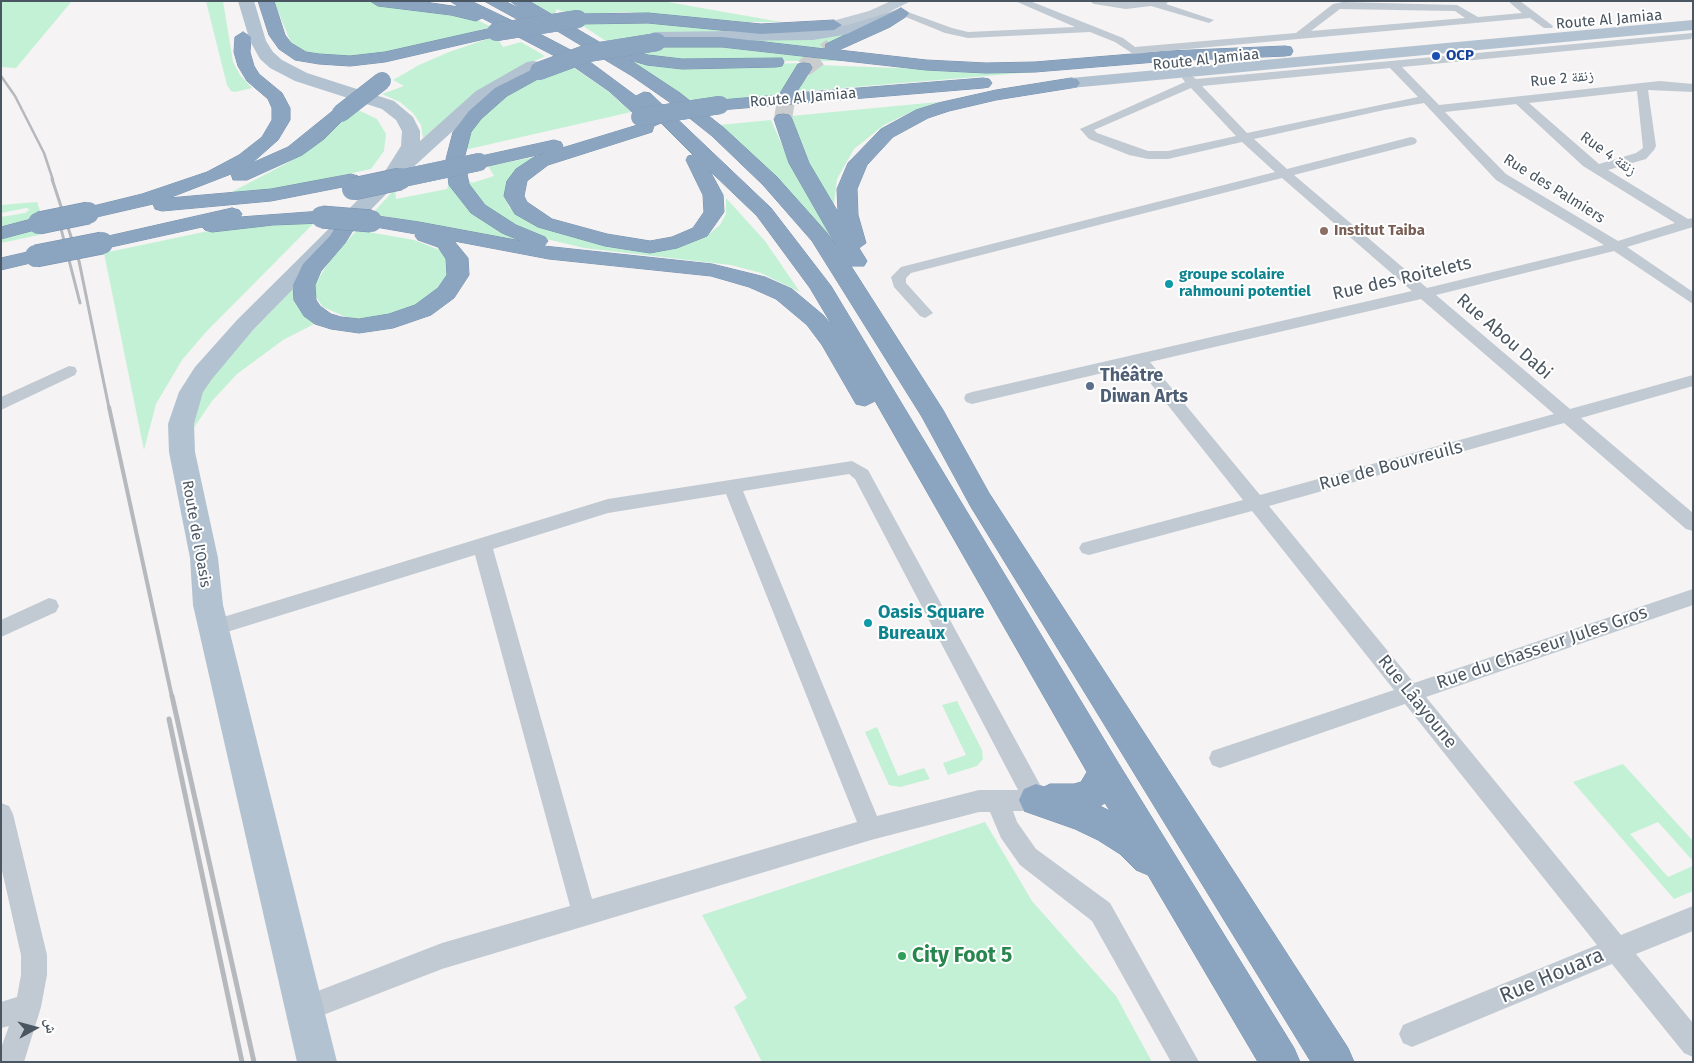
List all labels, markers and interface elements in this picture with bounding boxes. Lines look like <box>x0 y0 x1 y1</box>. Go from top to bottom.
street label: Route Al Jamiaa <box>1555 6 1663 34</box>
street label: Route Al Jamiaa <box>1152 45 1260 75</box>
place label: OCP <box>1446 47 1474 65</box>
marker: OCP <box>1430 50 1442 62</box>
street label: Rue 2 زنقة <box>1529 67 1595 91</box>
street label: Route Al Jamiaa <box>749 84 857 112</box>
street label: Rue 4 زنقة <box>1576 128 1640 180</box>
street label: Rue des Palmiers <box>1500 151 1608 227</box>
place label: Institut Taiba <box>1334 222 1425 240</box>
marker: Institut Taiba <box>1318 225 1330 237</box>
street label: Rue des Roitelets <box>1330 253 1474 305</box>
place label: groupe scolaire rahmouni potentiel <box>1179 266 1311 301</box>
marker: groupe scolaire rahmouni potentiel <box>1163 278 1175 290</box>
street label: Rue Abou Dabi <box>1452 290 1556 384</box>
place label: Théâtre Diwan Arts <box>1100 365 1188 408</box>
marker: Théâtre Diwan Arts <box>1084 380 1096 392</box>
street label: Rue de Bouvreuils <box>1317 436 1465 496</box>
street label: Route de l'Oasis <box>178 479 214 589</box>
place label: Oasis Square Bureaux <box>878 602 985 644</box>
street label: Rue du Chasseur Jules Gros <box>1434 602 1650 694</box>
marker: Oasis Square Bureaux <box>862 617 874 629</box>
street label: Rue Lâayoune <box>1373 651 1461 753</box>
place label: City Foot 5 <box>912 943 1012 969</box>
street label: Rue Houara <box>1496 943 1608 1009</box>
marker: City Foot 5 <box>896 950 908 962</box>
north arrow <box>10 1003 60 1053</box>
text: ش <box>41 1018 60 1035</box>

